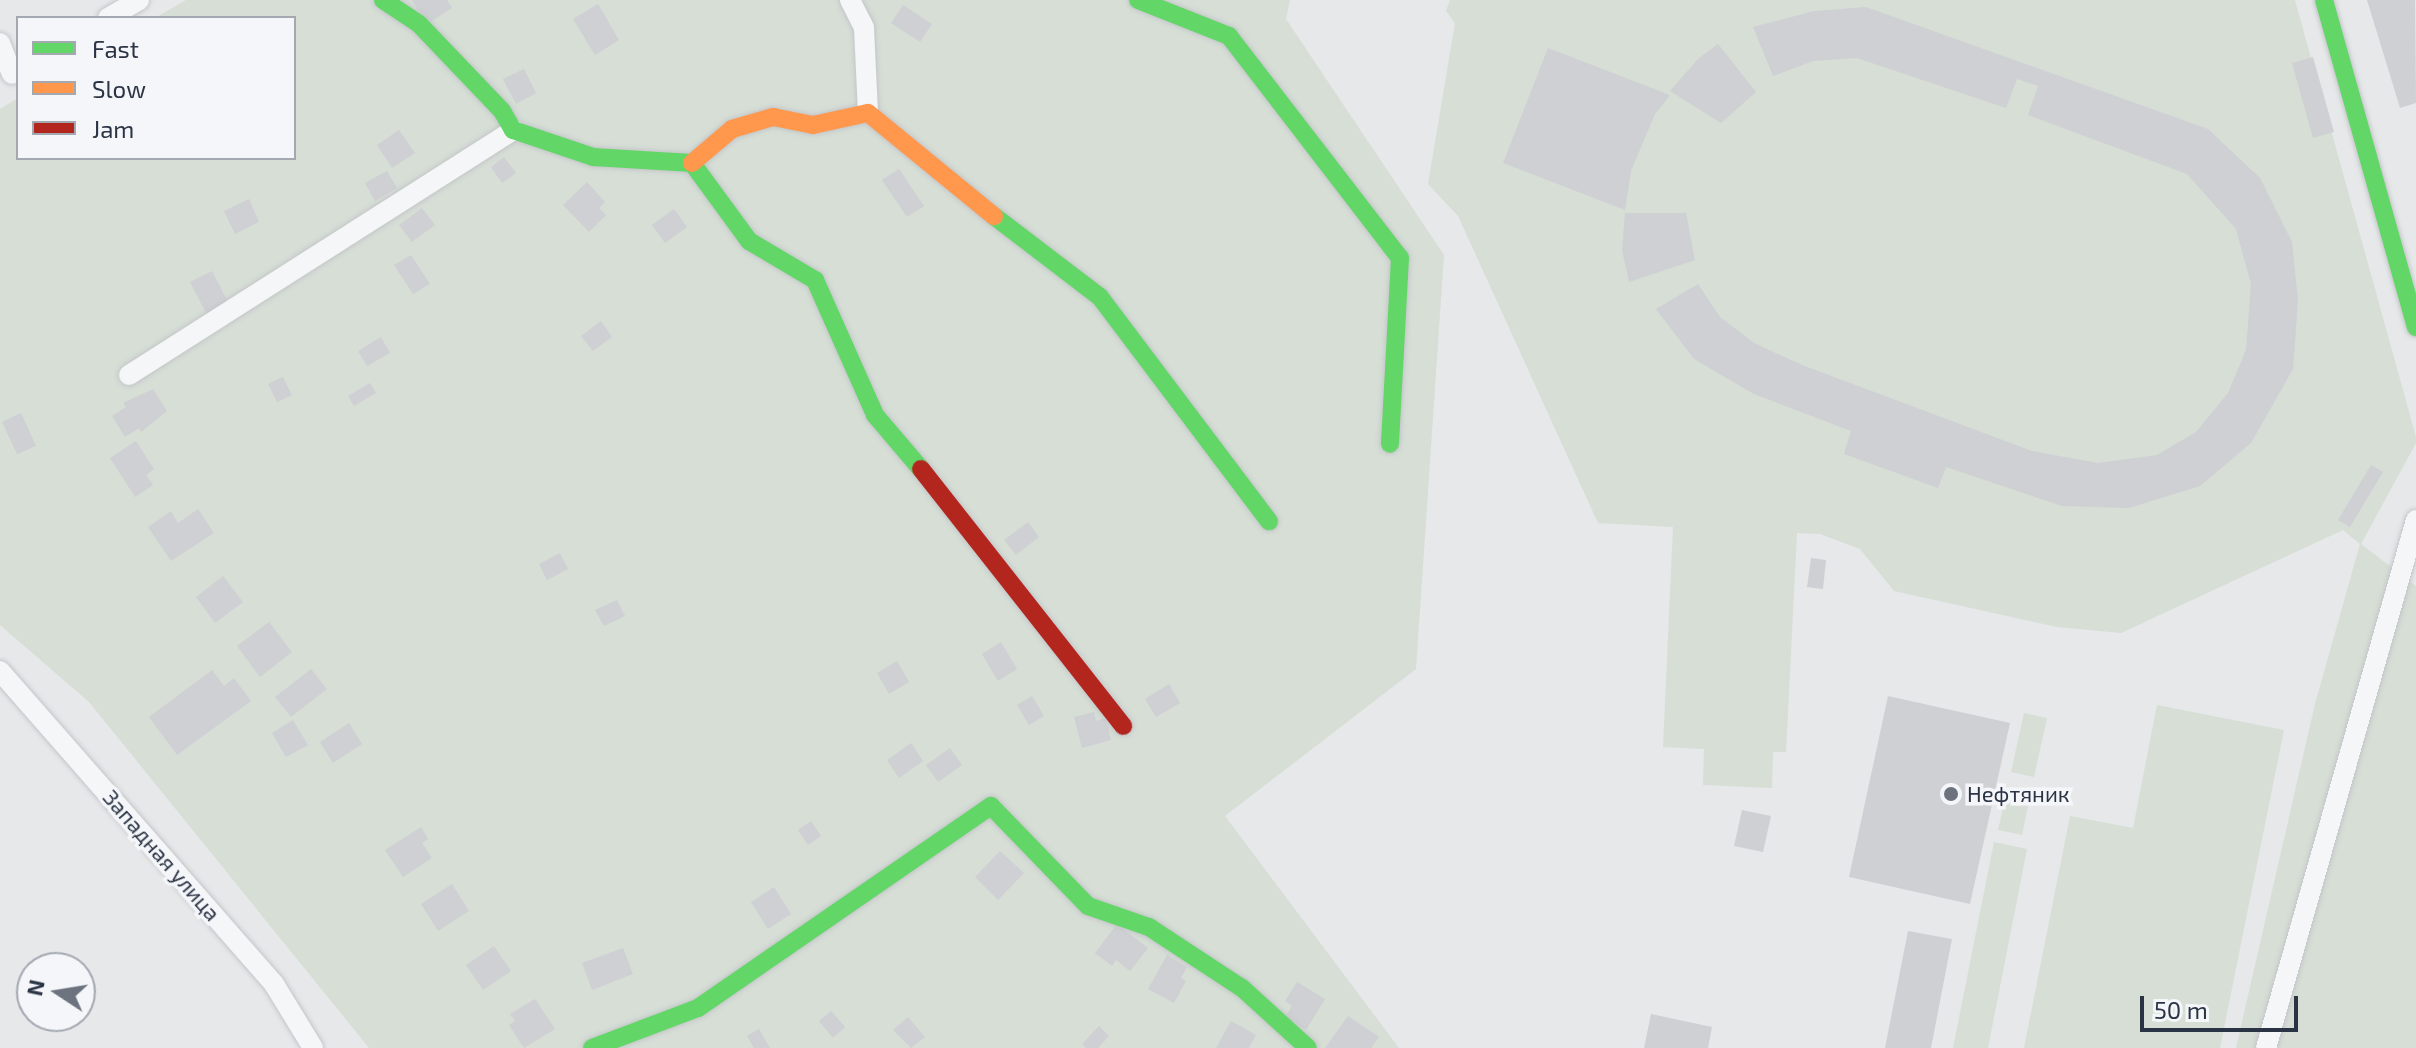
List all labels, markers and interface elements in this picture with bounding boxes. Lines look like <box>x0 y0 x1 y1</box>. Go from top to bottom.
legend <box>16 16 296 160</box>
text: Fast <box>92 34 139 63</box>
text: Slow <box>92 74 146 103</box>
text: Jam <box>92 114 134 143</box>
place label: Нефтяник <box>1967 781 2070 807</box>
street label: Западная улица <box>98 784 226 926</box>
marker: Нефтяник <box>1942 785 1960 803</box>
north arrow <box>16 952 96 1032</box>
text: N <box>20 977 49 998</box>
scale bar <box>2144 980 2302 1030</box>
text: 50 m <box>2154 995 2208 1024</box>

